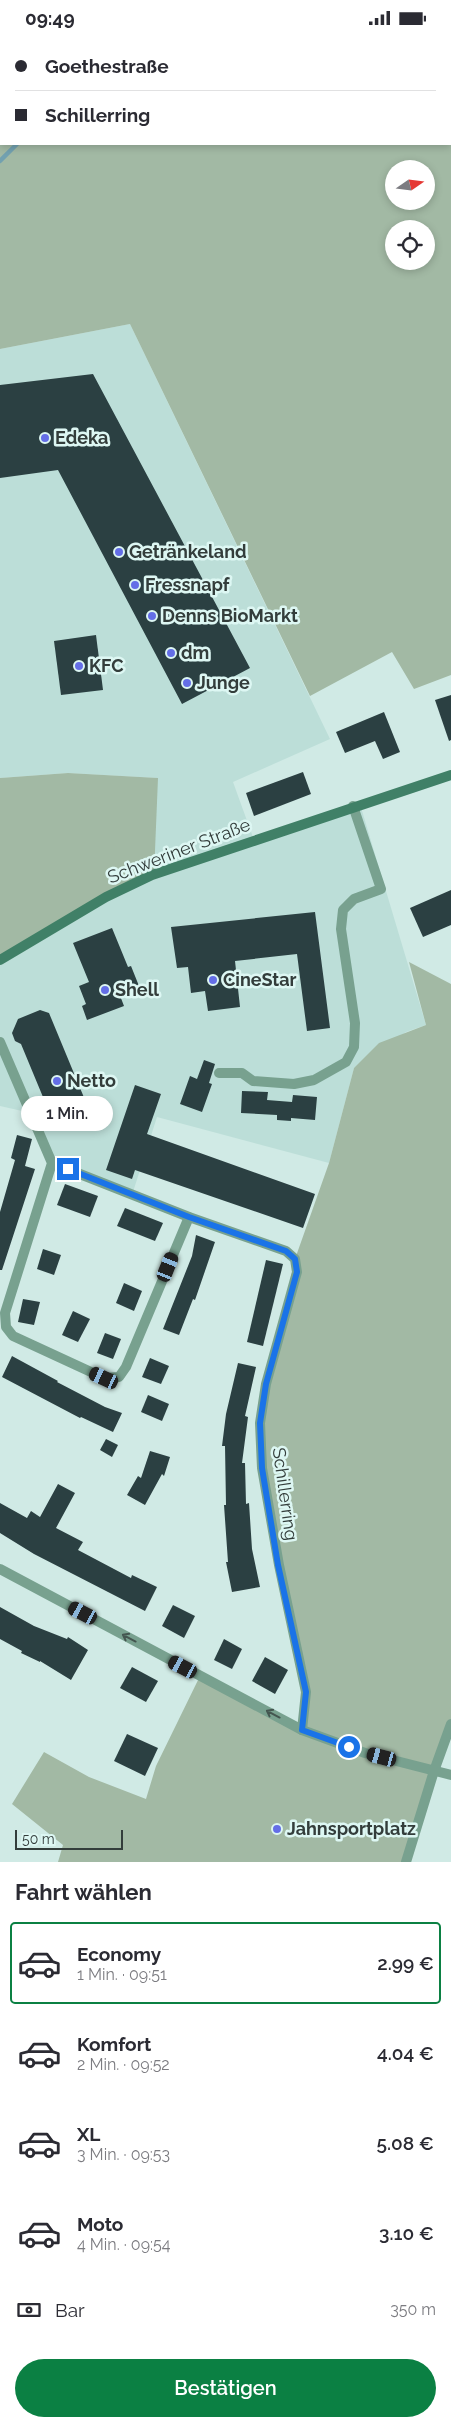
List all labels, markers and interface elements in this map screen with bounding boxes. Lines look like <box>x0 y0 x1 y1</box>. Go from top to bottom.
text: 09:49 <box>25 7 75 29</box>
text: Goethestraße <box>45 55 169 77</box>
text: Schillerring <box>45 104 150 126</box>
north arrow <box>385 160 435 210</box>
map controls <box>385 160 435 270</box>
button: locate <box>385 220 435 270</box>
place label: Edeka <box>55 427 108 448</box>
marker: Edeka <box>39 432 51 444</box>
place label: Getränkeland <box>129 541 247 562</box>
marker: Getränkeland <box>113 546 125 558</box>
place label: Fressnapf <box>145 574 231 595</box>
marker: Fressnapf <box>129 579 141 591</box>
place label: Denns BioMarkt <box>162 605 298 626</box>
marker: Denns BioMarkt <box>146 610 158 622</box>
place label: dm <box>181 642 209 663</box>
marker: dm <box>165 647 177 659</box>
place label: KFC <box>89 655 124 676</box>
marker: KFC <box>73 660 85 672</box>
place label: Junge <box>197 672 250 693</box>
marker: Junge <box>181 677 193 689</box>
street label: Schweriner Straße <box>105 813 254 887</box>
place label: CineStar <box>223 969 297 990</box>
marker: CineStar <box>207 974 219 986</box>
place label: Shell <box>115 979 159 1000</box>
marker: Shell <box>99 984 111 996</box>
place label: Netto <box>67 1070 116 1091</box>
marker: Netto <box>51 1075 63 1087</box>
callout: 1 Min. <box>22 1097 114 1131</box>
text: 1 Min. <box>46 1104 88 1123</box>
route end <box>57 1158 79 1180</box>
car <box>155 1250 180 1284</box>
car <box>87 1365 120 1391</box>
street label: Schillerring <box>269 1446 302 1542</box>
car <box>66 1599 99 1627</box>
one-way arrow <box>122 1633 137 1643</box>
car <box>166 1653 199 1681</box>
one-way arrow <box>266 1709 280 1719</box>
route start <box>338 1736 360 1758</box>
car <box>365 1746 398 1768</box>
place label: Jahnsportplatz <box>287 1818 416 1839</box>
marker: Jahnsportplatz <box>271 1823 283 1835</box>
scale bar <box>15 1827 122 1850</box>
text: 50 m <box>22 1831 55 1847</box>
text: Fahrt wählen <box>15 1879 152 1905</box>
icon: car <box>17 1941 62 1986</box>
text: Economy <box>77 1943 161 1965</box>
text: 2.99 € <box>377 1952 434 1974</box>
text: 1 Min. · 09:51 <box>77 1965 167 1984</box>
icon: car <box>17 2031 62 2076</box>
text: Komfort <box>77 2033 151 2055</box>
text: 4.04 € <box>377 2042 434 2064</box>
text: 2 Min. · 09:52 <box>77 2055 170 2074</box>
icon: car <box>17 2121 62 2166</box>
text: XL <box>77 2123 100 2145</box>
text: 5.08 € <box>377 2132 434 2154</box>
text: 3 Min. · 09:53 <box>77 2145 170 2164</box>
icon: car <box>17 2211 62 2256</box>
text: Moto <box>77 2213 123 2235</box>
text: 3.10 € <box>379 2222 434 2244</box>
text: 4 Min. · 09:54 <box>77 2235 171 2254</box>
icon: cash <box>15 2296 43 2324</box>
text: Bar <box>55 2299 85 2321</box>
text: 350 m <box>390 2300 436 2319</box>
button: Bestätigen <box>15 2359 436 2417</box>

